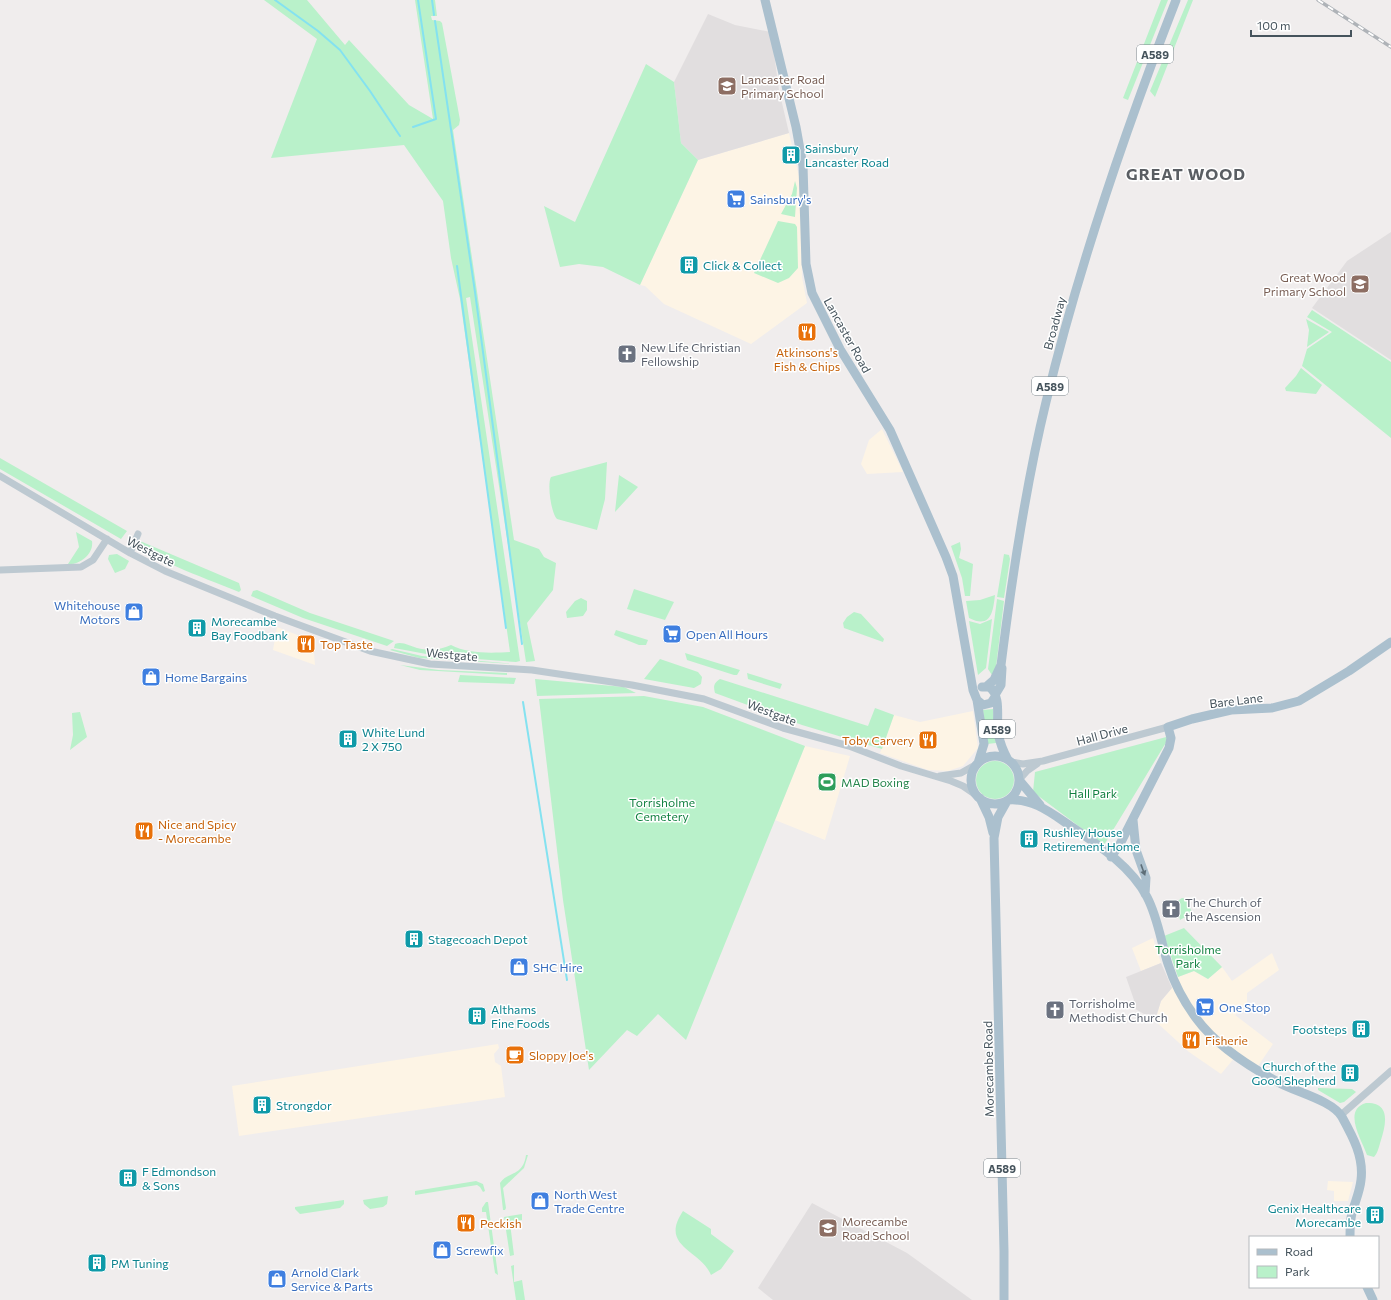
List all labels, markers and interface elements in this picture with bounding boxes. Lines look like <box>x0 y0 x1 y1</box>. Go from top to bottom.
scale bar <box>1251 12 1351 38</box>
text: 100 m <box>1257 18 1291 32</box>
road number: A589 <box>1137 45 1173 63</box>
place label: Lancaster Road Primary School <box>741 72 825 100</box>
school or university icon: Lancaster Road Primary School <box>716 75 738 97</box>
place label: Sainsbury Lancaster Road <box>805 141 889 169</box>
building icon: Sainsbury Lancaster Road <box>780 144 802 166</box>
district label: GREAT WOOD <box>1126 164 1246 183</box>
supermarket icon: Sainsbury's <box>725 188 747 210</box>
place label: Sainsbury's <box>750 192 811 206</box>
building icon: Click & Collect <box>678 254 700 276</box>
place label: Click & Collect <box>703 258 782 272</box>
place label: Great Wood Primary School <box>1263 270 1346 298</box>
school or university icon: Great Wood Primary School <box>1349 273 1371 295</box>
street label: Lancaster Road <box>822 295 874 375</box>
street label: Broadway <box>1040 295 1068 351</box>
restaurant icon: Atkinsons's Fish & Chips <box>796 321 818 343</box>
place label: New Life Christian Fellowship <box>641 340 741 368</box>
church icon: New Life Christian Fellowship <box>616 343 638 365</box>
place label: Atkinsons's Fish & Chips <box>774 345 840 373</box>
road number: A589 <box>1032 377 1068 395</box>
street label: Westgate <box>125 533 177 569</box>
place label: Whitehouse Motors <box>54 598 120 626</box>
shop icon: Whitehouse Motors <box>123 601 145 623</box>
place label: Morecambe Bay Foodbank <box>211 614 289 642</box>
building icon: Morecambe Bay Foodbank <box>186 617 208 639</box>
supermarket icon: Open All Hours <box>661 623 683 645</box>
place label: Open All Hours <box>686 627 768 641</box>
restaurant icon: Top Taste <box>295 633 317 655</box>
place label: Top Taste <box>320 637 373 651</box>
street label: Westgate <box>426 645 478 663</box>
shop icon: Home Bargains <box>140 666 162 688</box>
place label: Home Bargains <box>165 670 247 684</box>
street label: Bare Lane <box>1209 690 1263 710</box>
street label: Westgate <box>745 696 799 728</box>
road number: A589 <box>979 720 1015 738</box>
street label: Hall Drive <box>1075 720 1129 748</box>
place label: White Lund 2 X 750 <box>362 725 425 753</box>
building icon: White Lund 2 X 750 <box>337 728 359 750</box>
restaurant icon: Toby Carvery <box>917 729 939 751</box>
place label: Toby Carvery <box>842 733 914 747</box>
sports icon: MAD Boxing <box>816 771 838 793</box>
place label: MAD Boxing <box>841 775 910 789</box>
park label: Hall Park <box>1069 786 1118 800</box>
park label: Torrisholme Cemetery <box>629 795 695 823</box>
place label: Nice and Spicy - Morecambe <box>158 817 236 845</box>
restaurant icon: Nice and Spicy - Morecambe <box>133 820 155 842</box>
place label: Rushley House Retirement Home <box>1043 825 1140 853</box>
building icon: Rushley House Retirement Home <box>1018 828 1040 850</box>
one-way arrow <box>1140 864 1146 876</box>
place label: The Church of the Ascension <box>1185 895 1262 923</box>
church icon: The Church of the Ascension <box>1160 898 1182 920</box>
building icon: Stagecoach Depot <box>403 928 425 950</box>
place label: Stagecoach Depot <box>428 932 528 946</box>
park label: Torrisholme Park <box>1155 942 1221 970</box>
shop icon: SHC Hire <box>508 956 530 978</box>
place label: SHC Hire <box>533 960 583 974</box>
place label: Torrisholme Methodist Church <box>1069 996 1168 1024</box>
supermarket icon: One Stop <box>1194 996 1216 1018</box>
church icon: Torrisholme Methodist Church <box>1044 999 1066 1021</box>
place label: One Stop <box>1219 1000 1270 1014</box>
place label: Althams Fine Foods <box>491 1002 550 1030</box>
building icon: Althams Fine Foods <box>466 1005 488 1027</box>
building icon: Footsteps <box>1350 1018 1372 1040</box>
street label: Morecambe Road <box>980 1021 996 1117</box>
place label: Footsteps <box>1292 1022 1347 1036</box>
restaurant icon: Fisherie <box>1180 1029 1202 1051</box>
place label: Fisherie <box>1205 1033 1248 1047</box>
cafe icon: Sloppy Joe's <box>504 1044 526 1066</box>
place label: Sloppy Joe's <box>529 1048 594 1063</box>
place label: Church of the Good Shepherd <box>1252 1059 1336 1087</box>
building icon: Church of the Good Shepherd <box>1339 1062 1361 1084</box>
building icon: Strongdor <box>251 1094 273 1116</box>
place label: Strongdor <box>276 1098 332 1112</box>
road number: A589 <box>984 1159 1020 1177</box>
place label: F Edmondson & Sons <box>142 1164 216 1192</box>
building icon: F Edmondson & Sons <box>117 1167 139 1189</box>
place label: North West Trade Centre <box>554 1187 624 1215</box>
shop icon: North West Trade Centre <box>529 1190 551 1212</box>
place label: Genix Healthcare Morecambe <box>1268 1201 1361 1229</box>
building icon: Genix Healthcare Morecambe <box>1364 1204 1386 1226</box>
restaurant icon: Peckish <box>455 1212 477 1234</box>
place label: Morecambe Road School <box>842 1214 910 1242</box>
place label: Peckish <box>480 1216 522 1230</box>
school or university icon: Morecambe Road School <box>817 1217 839 1239</box>
legend <box>1249 1236 1379 1288</box>
shop icon: Screwfix <box>431 1239 453 1261</box>
place label: Screwfix <box>456 1243 504 1257</box>
text: Road <box>1285 1244 1313 1258</box>
building icon: PM Tuning <box>86 1252 108 1274</box>
place label: PM Tuning <box>111 1256 169 1270</box>
text: Park <box>1285 1264 1311 1278</box>
place label: Arnold Clark Service & Parts <box>291 1265 373 1293</box>
shop icon: Arnold Clark Service & Parts <box>266 1268 288 1290</box>

